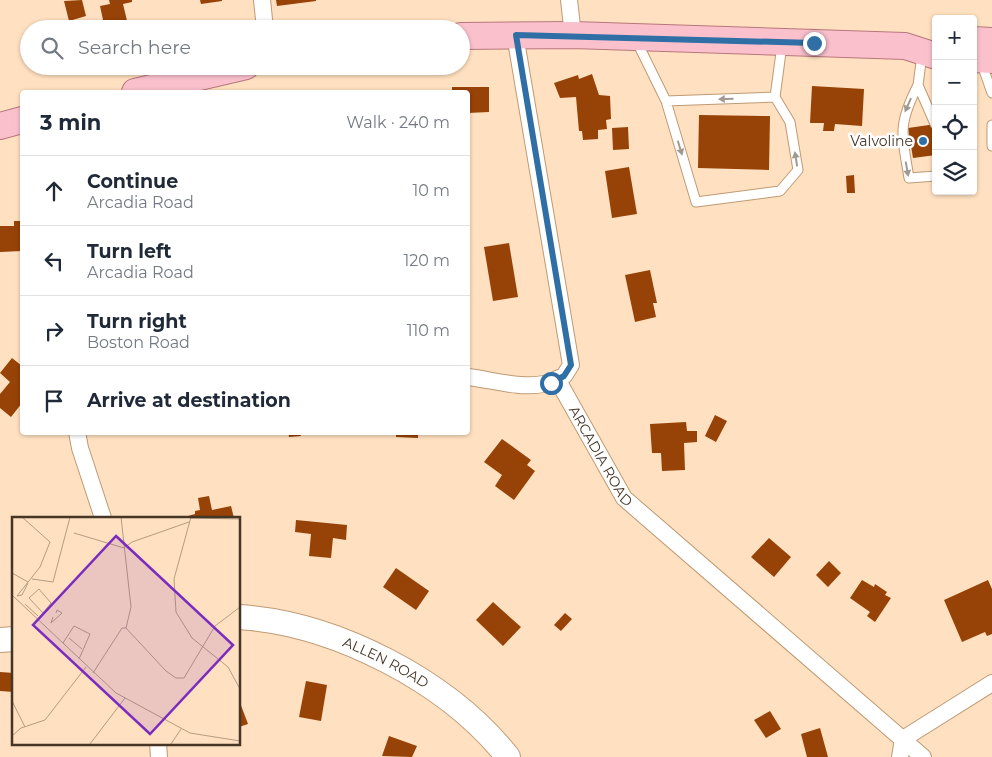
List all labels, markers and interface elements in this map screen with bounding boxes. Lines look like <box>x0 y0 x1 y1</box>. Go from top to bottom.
map controls <box>932 15 977 195</box>
button: + <box>932 15 977 60</box>
search box <box>20 20 470 75</box>
route end <box>803 32 826 55</box>
icon: search <box>38 34 66 62</box>
text: Search here <box>78 36 191 59</box>
button: − <box>932 60 977 105</box>
one-way arrow <box>718 95 734 103</box>
one-way arrow <box>904 98 912 112</box>
button: locate <box>932 105 977 150</box>
text: 3 min <box>40 110 101 135</box>
text: Walk · 240 m <box>346 113 450 132</box>
place label: Valvoline <box>850 132 913 150</box>
marker: Valvoline <box>917 135 929 147</box>
one-way arrow <box>676 141 684 156</box>
button: layers <box>932 150 977 195</box>
one-way arrow <box>792 151 800 167</box>
one-way arrow <box>904 161 912 177</box>
text: Continue <box>87 170 178 193</box>
icon: ahead <box>40 177 68 205</box>
text: 10 m <box>412 181 450 200</box>
text: Arcadia Road <box>87 193 194 212</box>
text: Turn left <box>87 240 172 263</box>
icon: left <box>40 247 68 275</box>
text: 120 m <box>403 251 450 270</box>
text: Arcadia Road <box>87 263 194 282</box>
text: Turn right <box>87 310 187 333</box>
icon: right <box>40 317 68 345</box>
text: 110 m <box>407 321 450 340</box>
text: Boston Road <box>87 333 190 352</box>
route start <box>540 372 563 395</box>
icon: arrive <box>40 387 68 415</box>
text: Arrive at destination <box>87 389 291 412</box>
street label: ARCADIA ROAD <box>565 403 636 510</box>
inset map <box>12 517 240 744</box>
street label: ALLEN ROAD <box>340 633 432 692</box>

